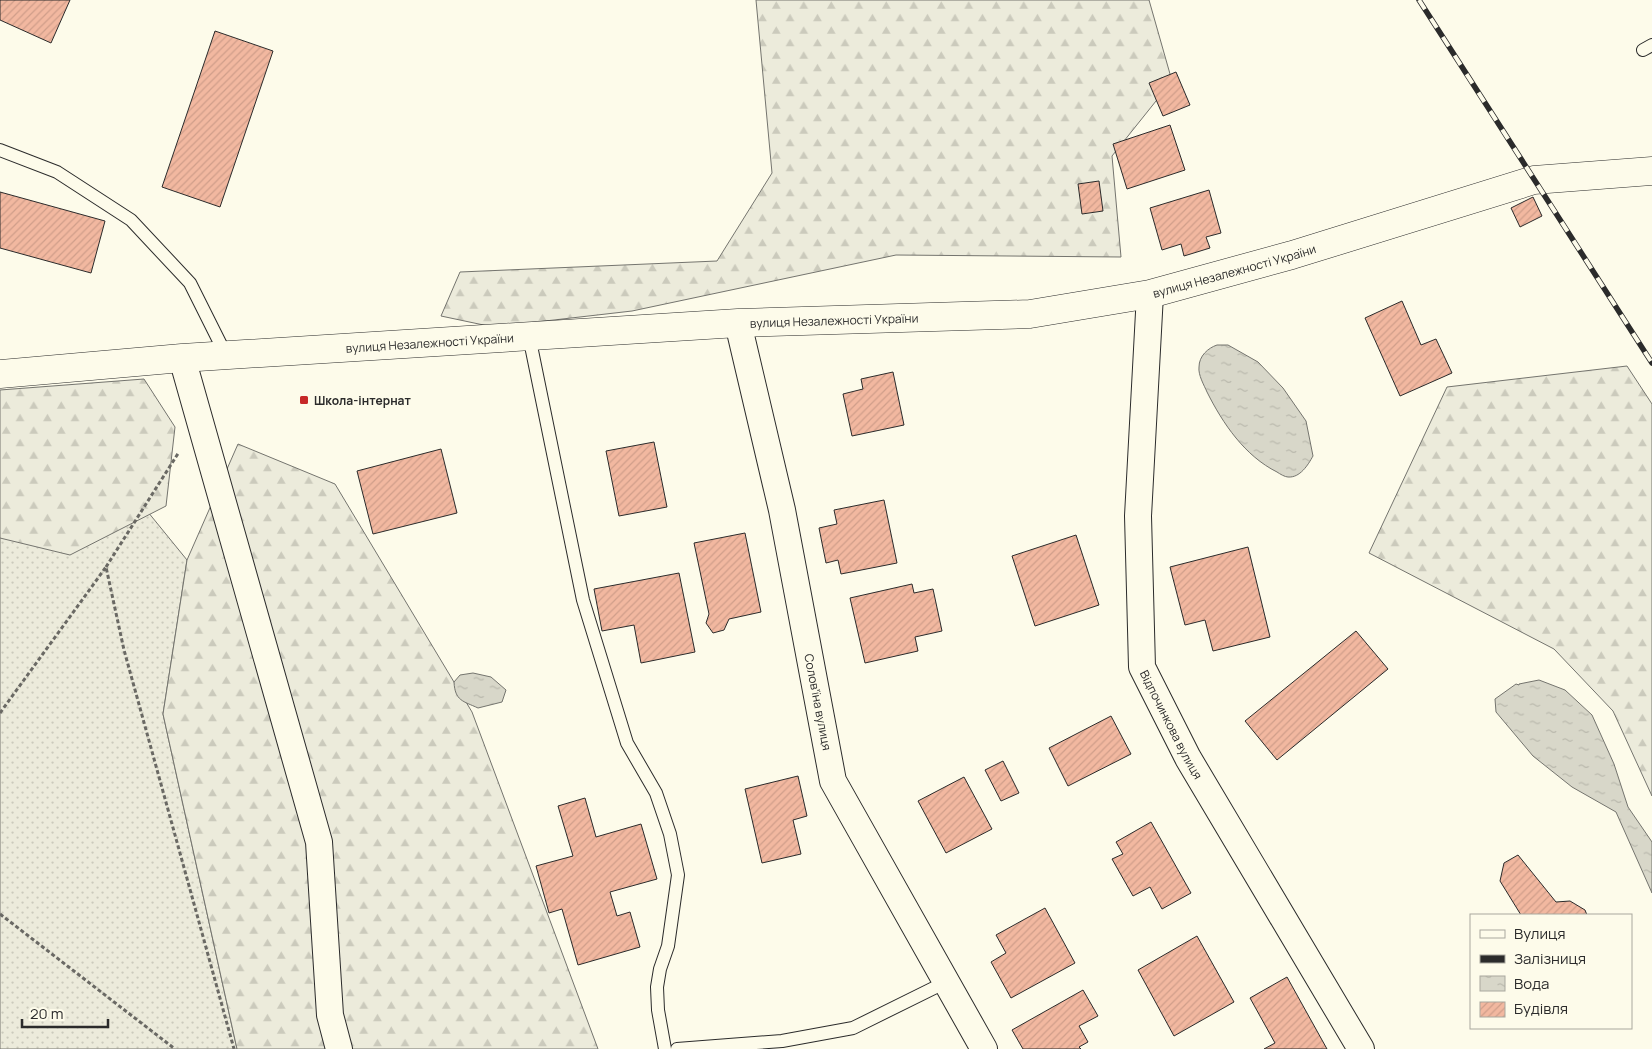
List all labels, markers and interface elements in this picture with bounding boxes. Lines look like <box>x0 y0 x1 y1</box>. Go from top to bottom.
street label: вулиця Незалежності України <box>1151 240 1318 301</box>
street label: вулиця Незалежності України <box>750 309 919 331</box>
street label: вулиця Незалежності України <box>345 329 514 356</box>
place label: Школа-інтернат <box>314 392 412 409</box>
marker: Школа-інтернат <box>298 394 310 406</box>
street label: Соловʼїна вулиця <box>800 652 836 752</box>
street label: Відпочинкова вулиця <box>1136 667 1207 782</box>
legend <box>1470 914 1632 1029</box>
text: Вулиця <box>1514 923 1566 944</box>
text: Залізниця <box>1514 948 1586 969</box>
text: Вода <box>1514 973 1549 994</box>
scale bar <box>22 996 109 1028</box>
text: Будівля <box>1514 998 1568 1019</box>
text: 20 m <box>30 1003 63 1024</box>

